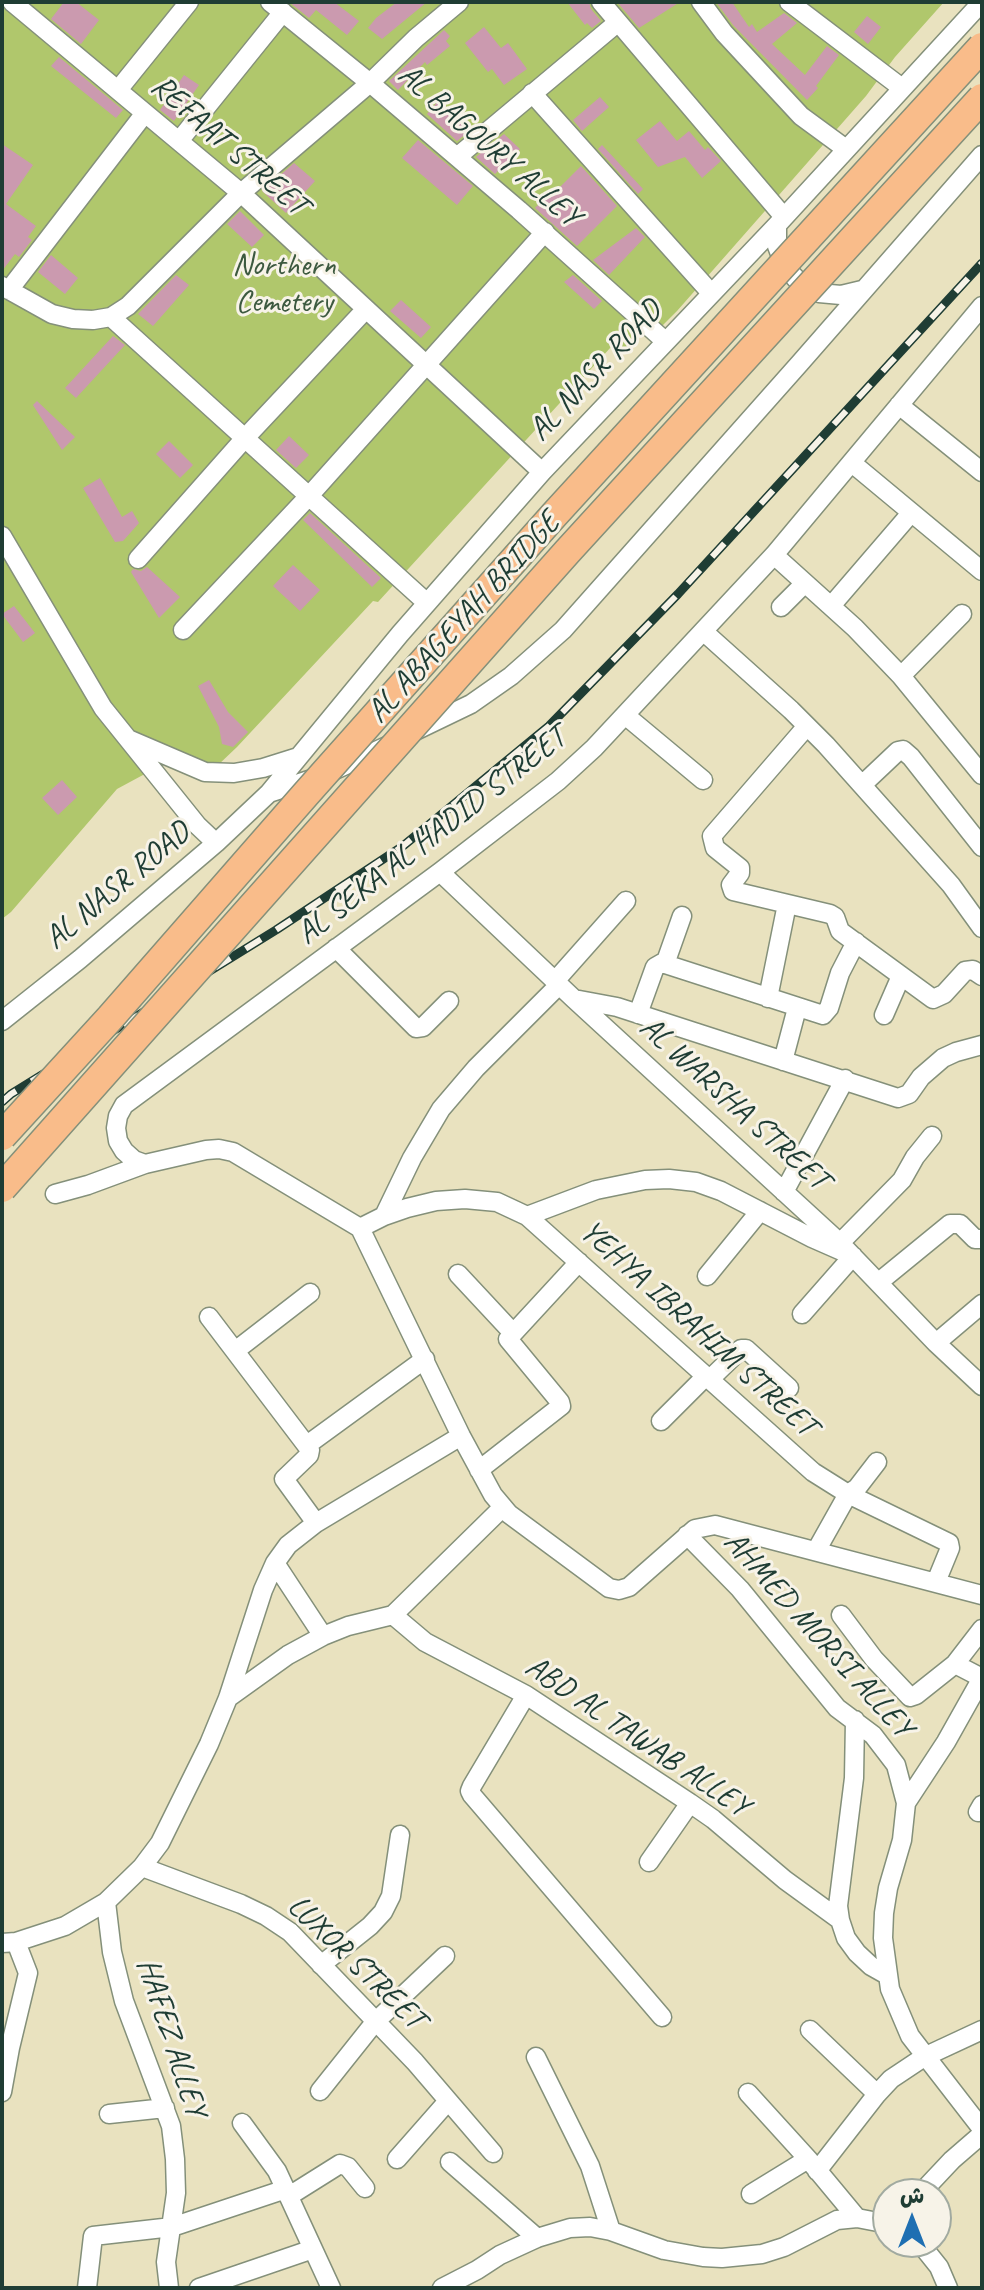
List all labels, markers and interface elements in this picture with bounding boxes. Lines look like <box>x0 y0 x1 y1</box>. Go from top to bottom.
street label: AL BAGOURY ALLEY <box>390 56 588 236</box>
street label: REFAAT STREET <box>143 67 315 225</box>
park label: Northern Cemetery <box>232 247 336 322</box>
street label: AL NASR ROAD <box>521 293 671 449</box>
street label: AL ABAGEYAH BRIDGE <box>359 505 569 731</box>
street label: AL SEKA AL HADID STREET <box>290 719 574 953</box>
street label: AL NASR ROAD <box>37 814 199 958</box>
street label: AL WARSHA STREET <box>631 1009 837 1199</box>
street label: YEHYA IBRAHIM STREET <box>572 1213 824 1445</box>
street label: AHMED MORSI ALLEY <box>715 1524 921 1746</box>
street label: ABD AL TAWAB ALLEY <box>518 1648 756 1826</box>
street label: LUXOR STREET <box>279 1888 433 2038</box>
street label: HAFEZ ALLEY <box>127 1954 215 2122</box>
north arrow <box>872 2178 952 2258</box>
text: ش <box>900 2182 924 2210</box>

